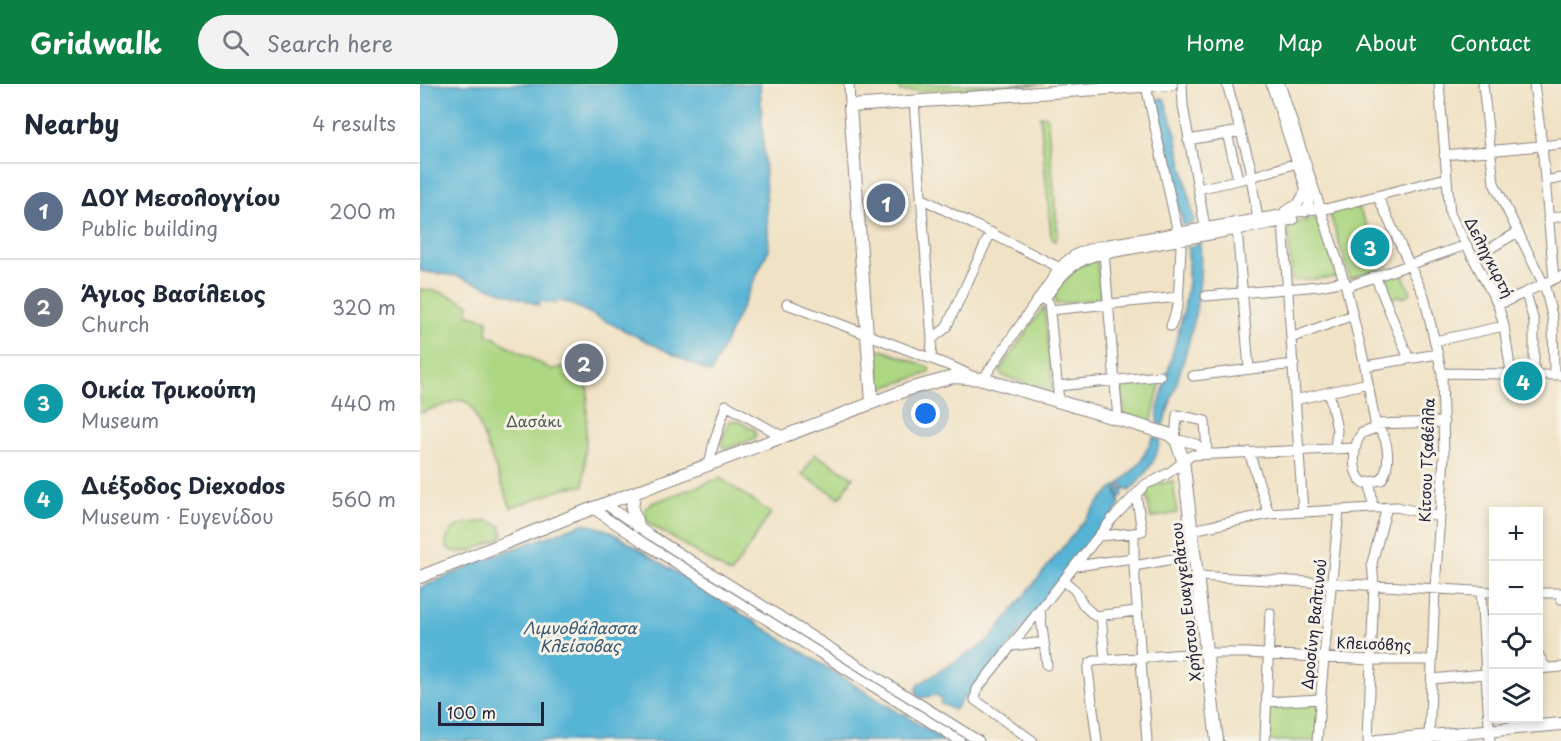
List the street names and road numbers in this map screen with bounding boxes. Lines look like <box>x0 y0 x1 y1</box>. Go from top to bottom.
street label: Δεληγκιρτή <box>1460 213 1520 301</box>
street label: Κίτσου Τζαβέλλα <box>1412 397 1440 523</box>
street label: Χρήστου Ευαγγελάτου <box>1164 521 1206 683</box>
street label: Δροσίνη Βαλτινού <box>1295 558 1331 690</box>
street label: Κλεισόβης <box>1336 630 1412 656</box>

